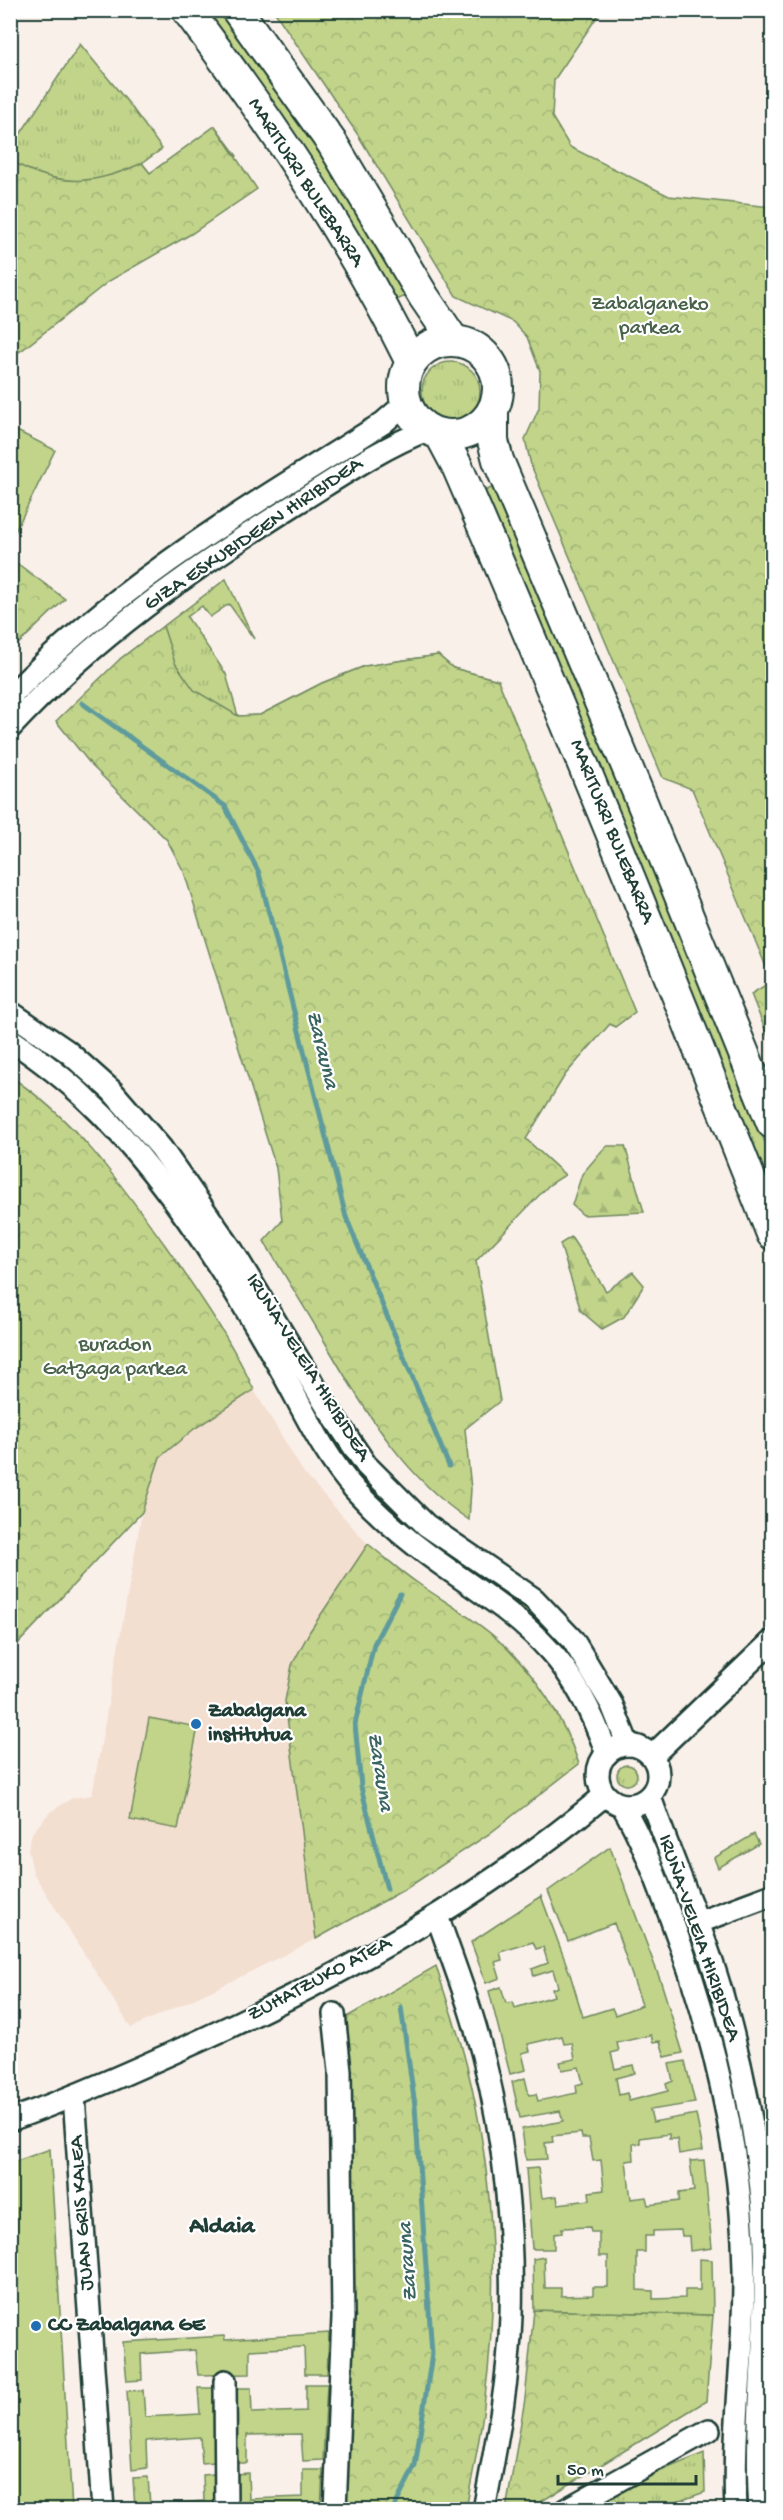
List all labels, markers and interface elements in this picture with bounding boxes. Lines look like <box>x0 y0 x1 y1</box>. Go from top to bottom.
street label: MARITURRI BULEBARRA <box>241 94 370 274</box>
park label: Zabalganeko parkea <box>591 293 709 342</box>
street label: GIZA ESKUBIDEEN HIRIBIDEA <box>140 452 369 618</box>
street label: MARITURRI BULEBARRA <box>563 736 660 929</box>
water label: Zarauna <box>299 1008 344 1093</box>
street label: IRUÑA-VELEIA HIRIBIDEA <box>239 1269 376 1468</box>
park label: Buradon Gatzaga parkea <box>43 1334 188 1383</box>
place label: Zabalgana institutua <box>208 1700 307 1749</box>
marker: Zabalgana institutua <box>189 1717 203 1731</box>
water label: Zarauna <box>360 1731 398 1815</box>
street label: IRUÑA-VELEIA HIRIBIDEA <box>651 1831 746 2046</box>
street label: ZUHATZUKO ATEA <box>244 1931 397 2028</box>
street label: JUAN GRIS KALEA <box>65 2133 101 2291</box>
district label: Aldaia <box>188 2213 256 2242</box>
water label: Zarauna <box>393 2220 425 2303</box>
place label: CC Zabalgana GE <box>47 2314 207 2339</box>
marker: CC Zabalgana GE <box>29 2319 43 2333</box>
scale bar <box>558 2448 696 2486</box>
text: 50 m <box>567 2461 604 2482</box>

